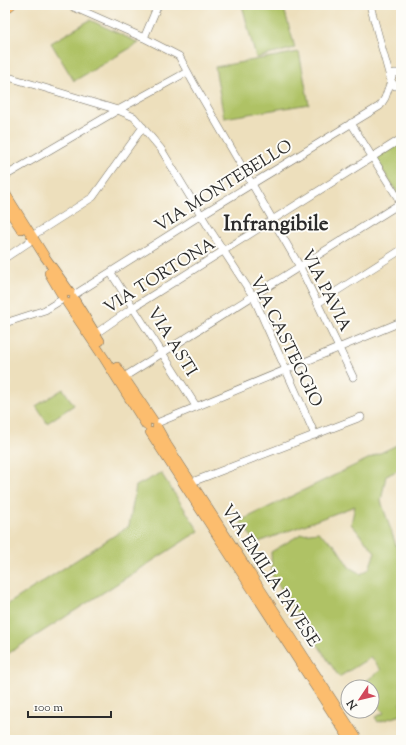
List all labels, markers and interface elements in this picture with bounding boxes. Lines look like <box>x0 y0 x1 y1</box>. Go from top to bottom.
street label: VIA MONTEBELLO <box>151 135 297 239</box>
district label: Infrangibile <box>223 210 329 240</box>
street label: VIA TORTONA <box>100 233 221 321</box>
street label: VIA PAVIA <box>294 246 356 336</box>
street label: VIA CASTEGGIO <box>243 272 327 412</box>
street label: VIA ASTI <box>140 303 202 382</box>
street label: VIA EMILIA PAVESE <box>214 500 324 652</box>
north arrow <box>340 679 380 719</box>
scale bar <box>28 693 111 719</box>
text: N <box>343 696 362 713</box>
text: 100 m <box>34 699 63 717</box>

